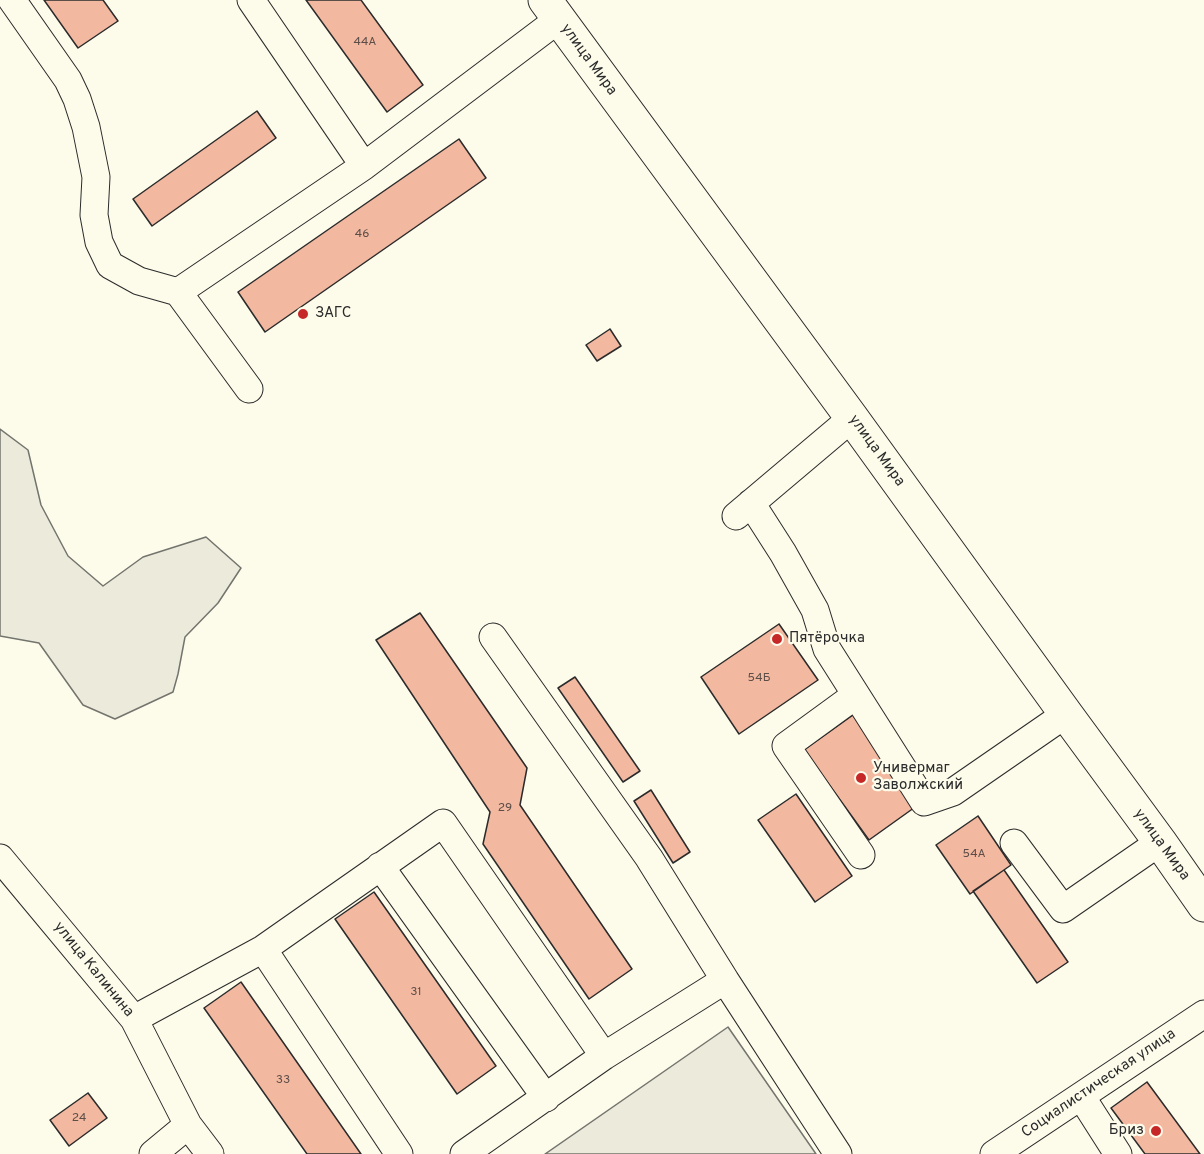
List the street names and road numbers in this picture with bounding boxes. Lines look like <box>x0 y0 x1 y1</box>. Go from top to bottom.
street label: улица Мира <box>556 21 620 99</box>
street label: улица Мира <box>844 412 908 490</box>
street label: улица Мира <box>1129 806 1193 884</box>
street label: улица Калинина <box>49 919 137 1021</box>
street label: Социалистическая улица <box>1018 1026 1180 1142</box>

